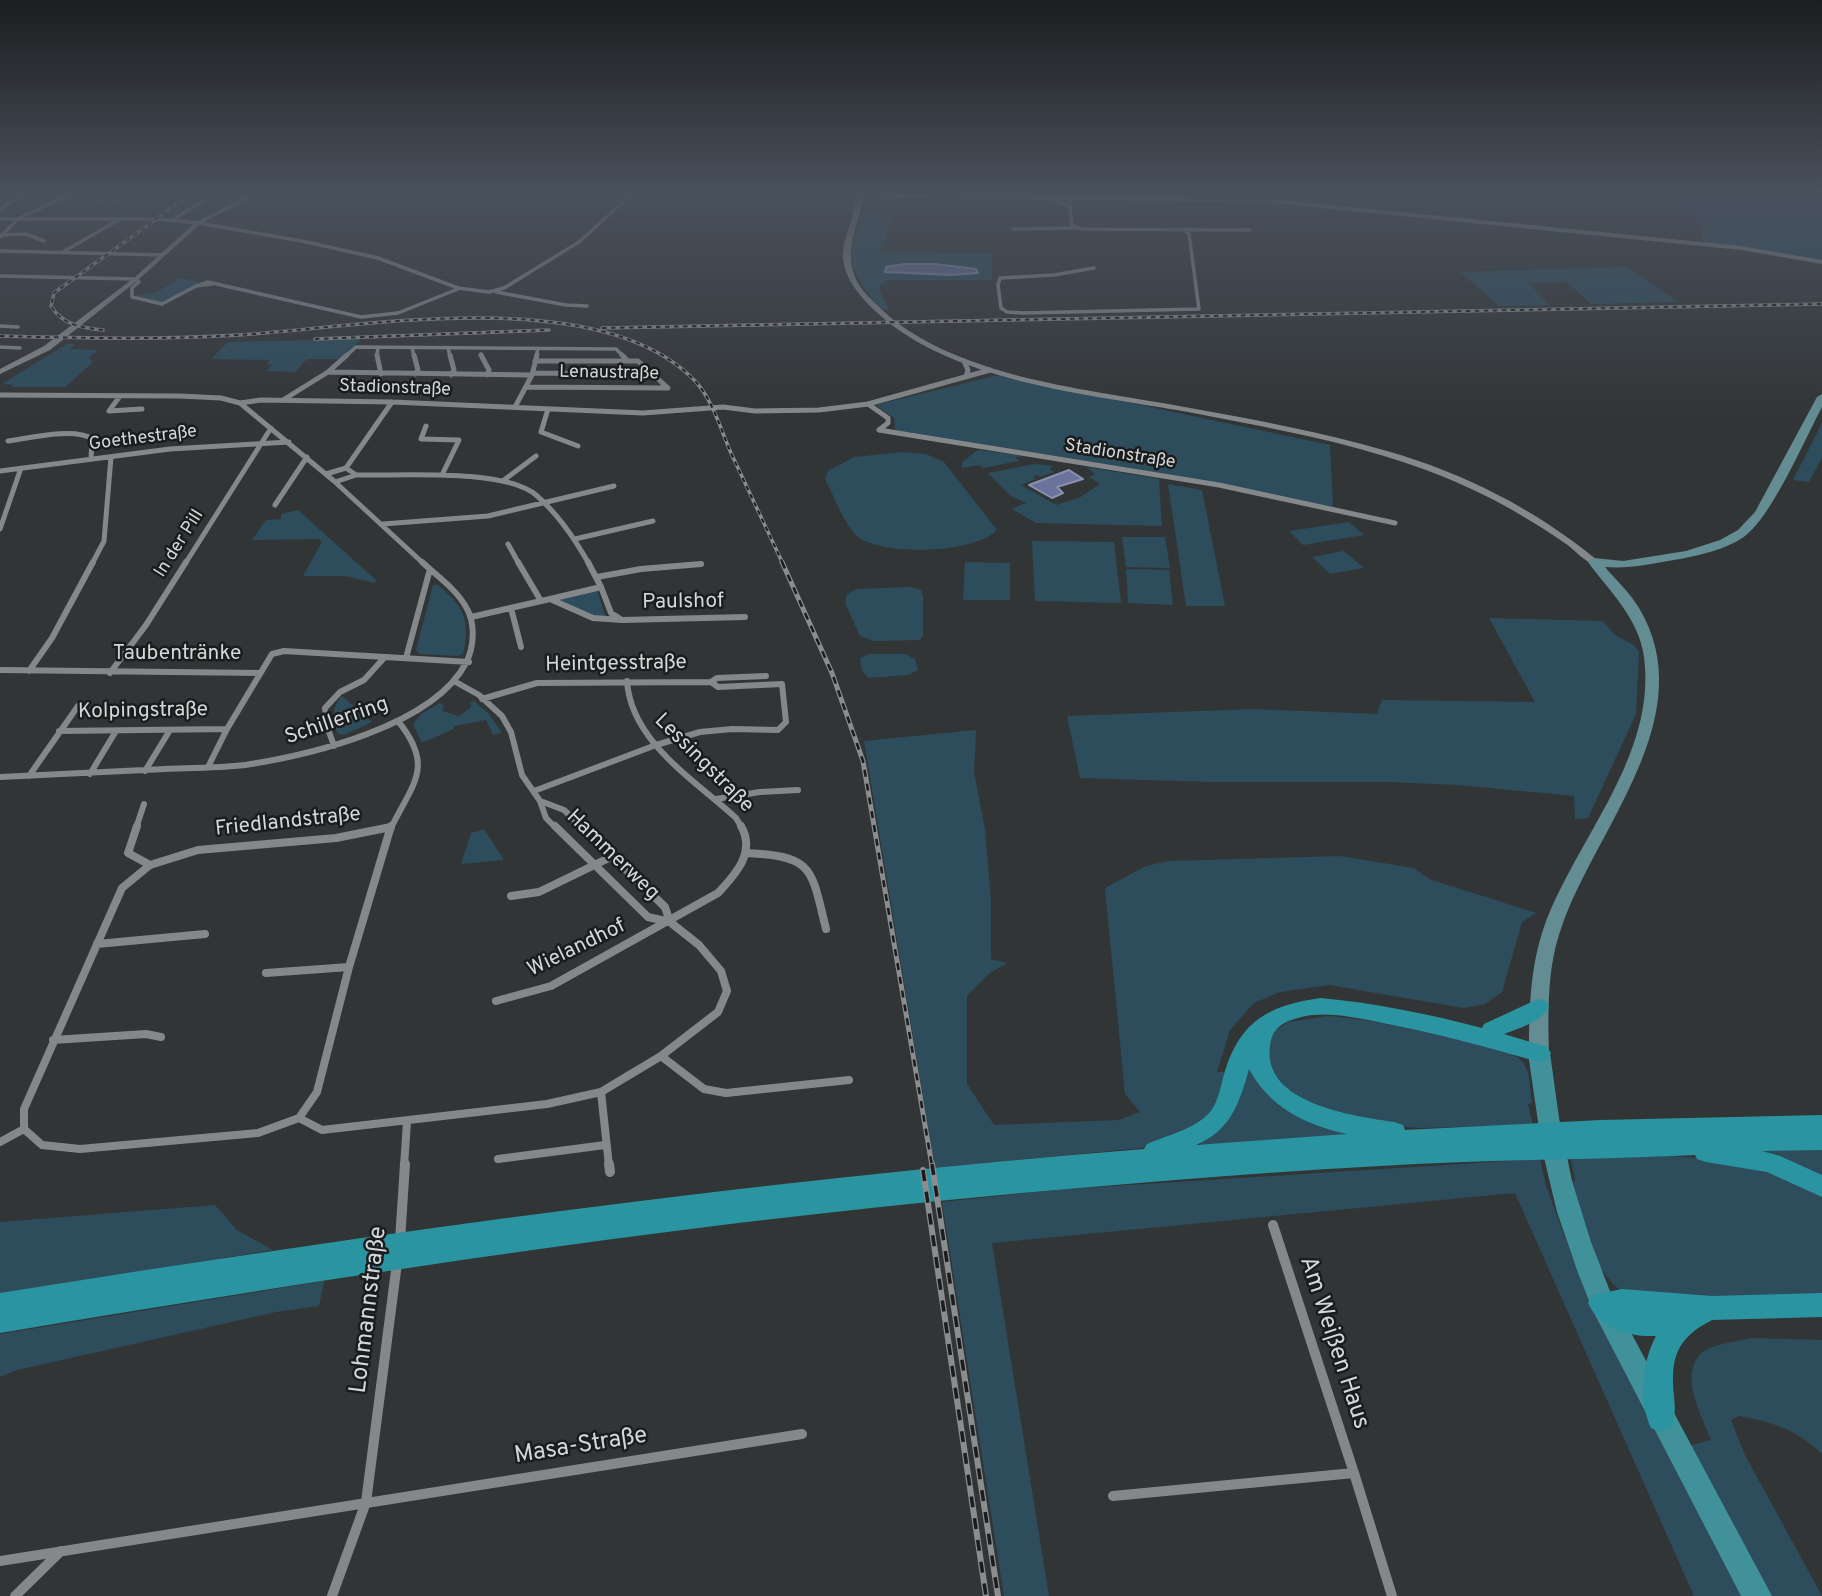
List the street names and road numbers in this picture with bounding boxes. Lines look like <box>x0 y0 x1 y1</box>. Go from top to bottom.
street label: Lenaustraße <box>559 362 659 386</box>
street label: Stadionstraße <box>339 376 451 402</box>
street label: Goethestraße <box>88 422 198 456</box>
street label: Stadionstraße <box>1063 436 1177 474</box>
street label: In der Pill <box>151 506 209 582</box>
street label: Paulshof <box>642 590 724 616</box>
street label: Taubentränke <box>113 642 241 668</box>
street label: Heintgesstraße <box>545 651 687 679</box>
street label: Schillerring <box>282 693 392 751</box>
street label: Kolpingstraße <box>78 698 208 726</box>
street label: Lessingstraße <box>648 709 758 819</box>
street label: Friedlandstraße <box>214 803 362 843</box>
street label: Hammerweg <box>560 805 664 907</box>
street label: Wielandhof <box>524 915 630 983</box>
street label: Lohmannstraße <box>345 1225 395 1395</box>
street label: Am Weißen Haus <box>1291 1253 1375 1433</box>
street label: Masa-Straße <box>513 1422 649 1472</box>

